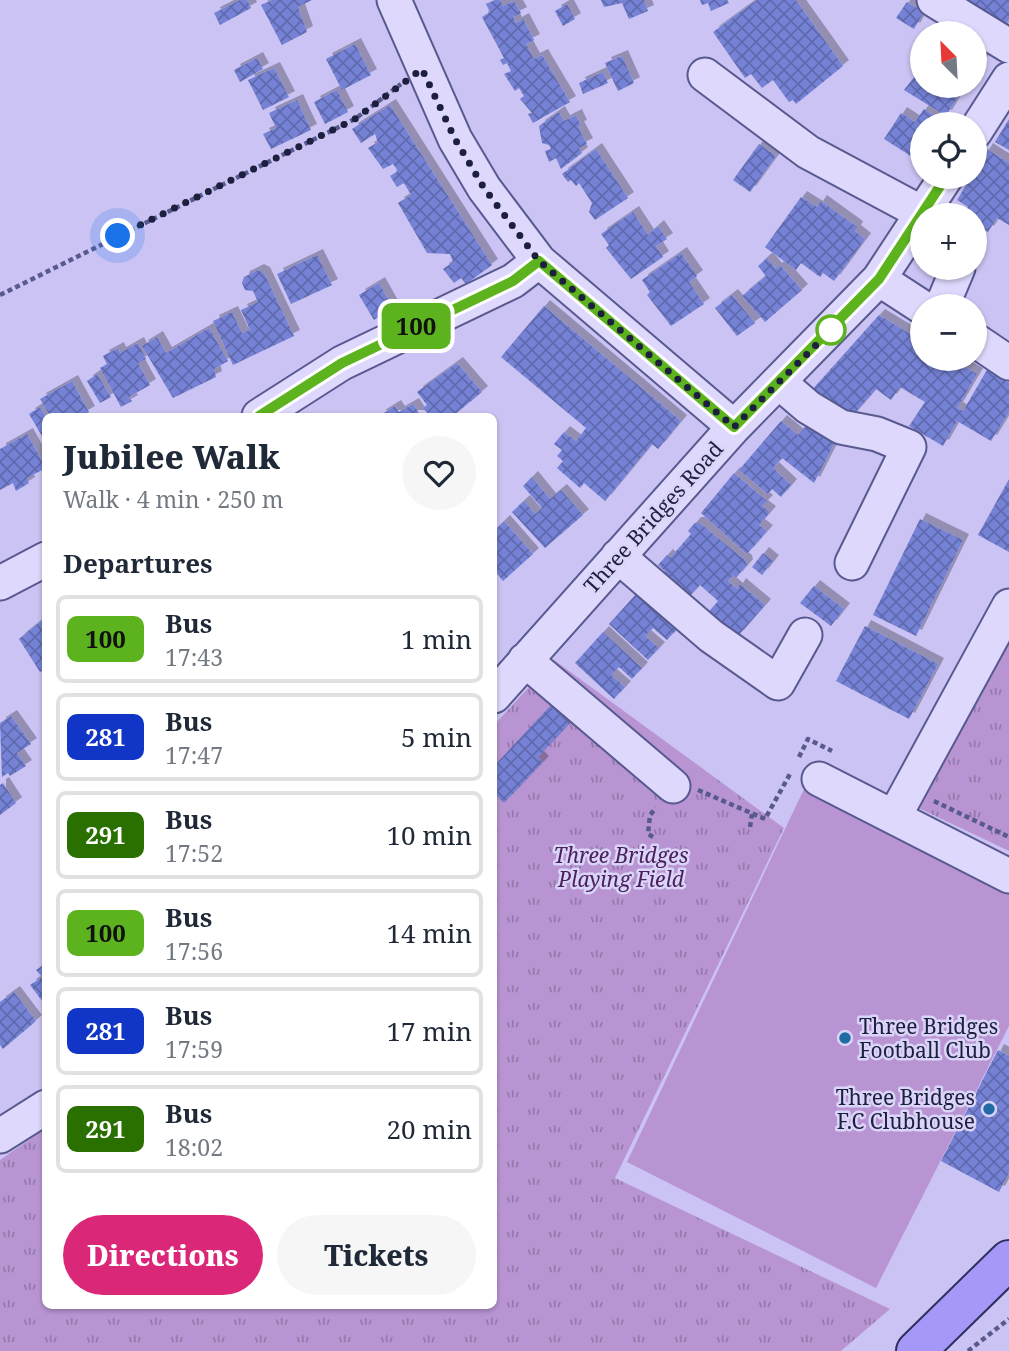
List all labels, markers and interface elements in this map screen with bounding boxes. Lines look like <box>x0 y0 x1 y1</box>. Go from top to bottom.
north arrow <box>910 21 987 98</box>
map controls <box>910 21 987 371</box>
button: locate <box>910 112 987 189</box>
button: + <box>910 203 987 280</box>
your location <box>100 218 135 253</box>
button: − <box>910 294 987 371</box>
line badge: 100 <box>376 303 456 349</box>
text: 100 <box>396 309 436 342</box>
unlabelled marker <box>816 315 846 345</box>
text: Jubilee Walk <box>63 434 280 479</box>
street label: Three Bridges Road <box>577 435 729 599</box>
button: heart <box>402 436 476 510</box>
text: Walk · 4 min · 250 m <box>63 483 283 515</box>
text: Departures <box>63 545 213 581</box>
text: Bus <box>165 605 212 641</box>
text: 1 min <box>401 621 472 657</box>
text: 100 <box>85 622 126 655</box>
text: 17:43 <box>165 641 223 673</box>
text: Bus <box>165 703 212 739</box>
text: 5 min <box>401 719 472 755</box>
text: 281 <box>85 720 126 753</box>
text: 17:47 <box>165 739 223 771</box>
text: Bus <box>165 801 212 837</box>
text: 10 min <box>387 817 472 853</box>
text: 291 <box>85 818 126 851</box>
text: 17:52 <box>165 837 223 869</box>
park label: Three Bridges Playing Field <box>554 841 689 893</box>
text: Bus <box>165 899 212 935</box>
text: 14 min <box>387 915 472 951</box>
text: 100 <box>85 916 126 949</box>
text: 17:56 <box>165 935 223 967</box>
text: Bus <box>165 997 212 1033</box>
place label: Three Bridges Football Club <box>859 1012 998 1064</box>
text: 17 min <box>387 1013 472 1049</box>
text: 281 <box>85 1014 126 1047</box>
marker: Three Bridges Football Club <box>837 1030 853 1046</box>
text: 17:59 <box>165 1033 223 1065</box>
place label: Three Bridges F.C Clubhouse <box>836 1083 975 1135</box>
text: Bus <box>165 1095 212 1131</box>
marker: Three Bridges F.C Clubhouse <box>981 1101 997 1117</box>
text: 20 min <box>387 1111 472 1147</box>
text: 291 <box>85 1112 126 1145</box>
text: 18:02 <box>165 1131 223 1163</box>
button: Directions <box>63 1215 263 1295</box>
button: Tickets <box>277 1215 476 1295</box>

